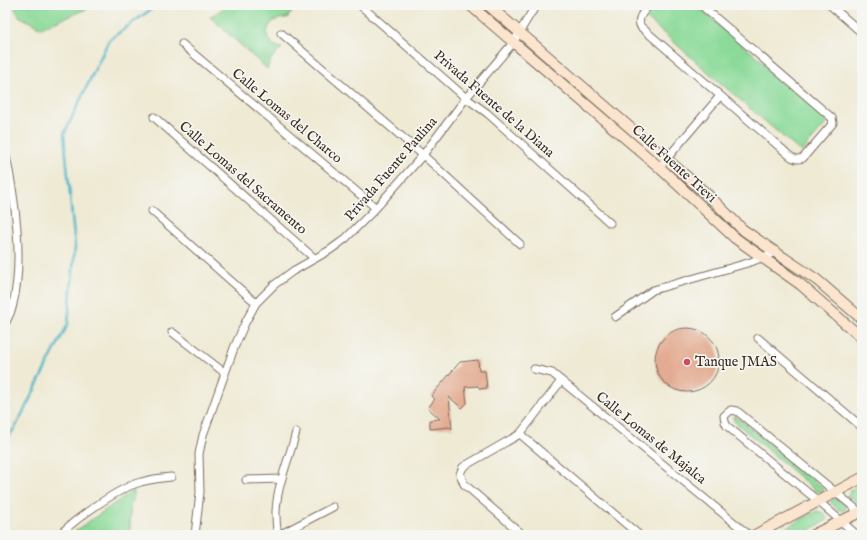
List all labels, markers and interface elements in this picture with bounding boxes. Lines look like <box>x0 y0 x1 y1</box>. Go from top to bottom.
street label: Privada Fuente de la Diana <box>430 47 559 162</box>
street label: Calle Lomas del Charco <box>228 65 346 168</box>
street label: Privada Fuente Paulina <box>341 112 442 225</box>
street label: Calle Lomas del Sacramento <box>175 117 311 239</box>
street label: Calle Fuente Trevi <box>628 121 720 207</box>
place label: Tanque JMAS <box>695 353 777 371</box>
marker: Tanque JMAS <box>682 357 692 367</box>
street label: Calle Lomas de Majalca <box>592 388 711 489</box>

